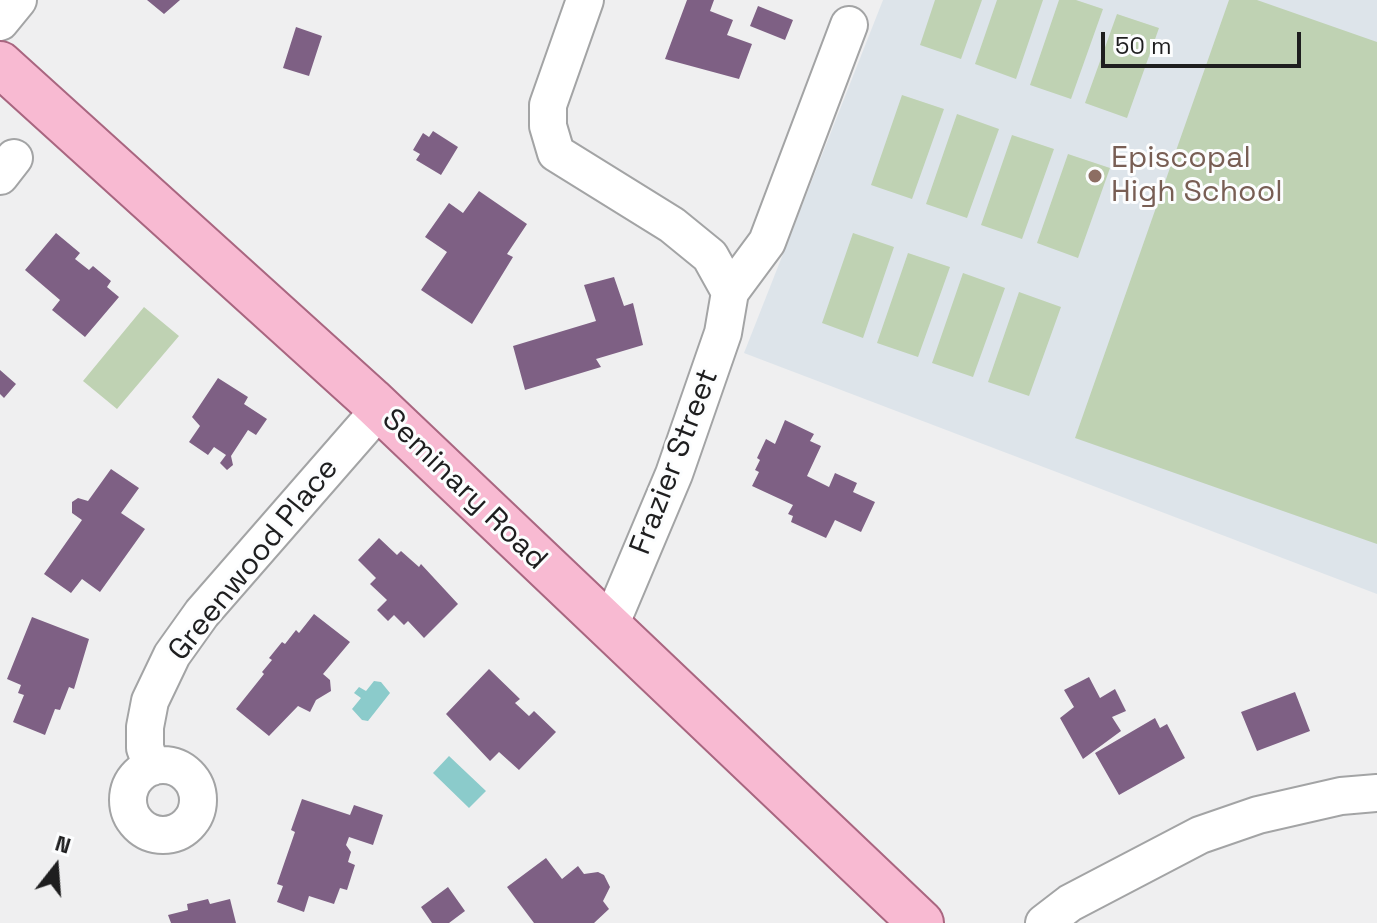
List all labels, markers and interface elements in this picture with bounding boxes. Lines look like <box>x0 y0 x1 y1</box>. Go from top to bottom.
scale bar <box>1105 16 1305 66</box>
text: 50 m <box>1115 30 1172 61</box>
place label: Episcopal High School <box>1111 141 1283 212</box>
marker: Episcopal High School <box>1086 167 1104 185</box>
street label: Frazier Street <box>623 364 727 560</box>
street label: Seminary Road <box>374 402 554 578</box>
street label: Greenwood Place <box>161 451 347 669</box>
north arrow <box>16 827 96 907</box>
text: N <box>52 829 74 860</box>

